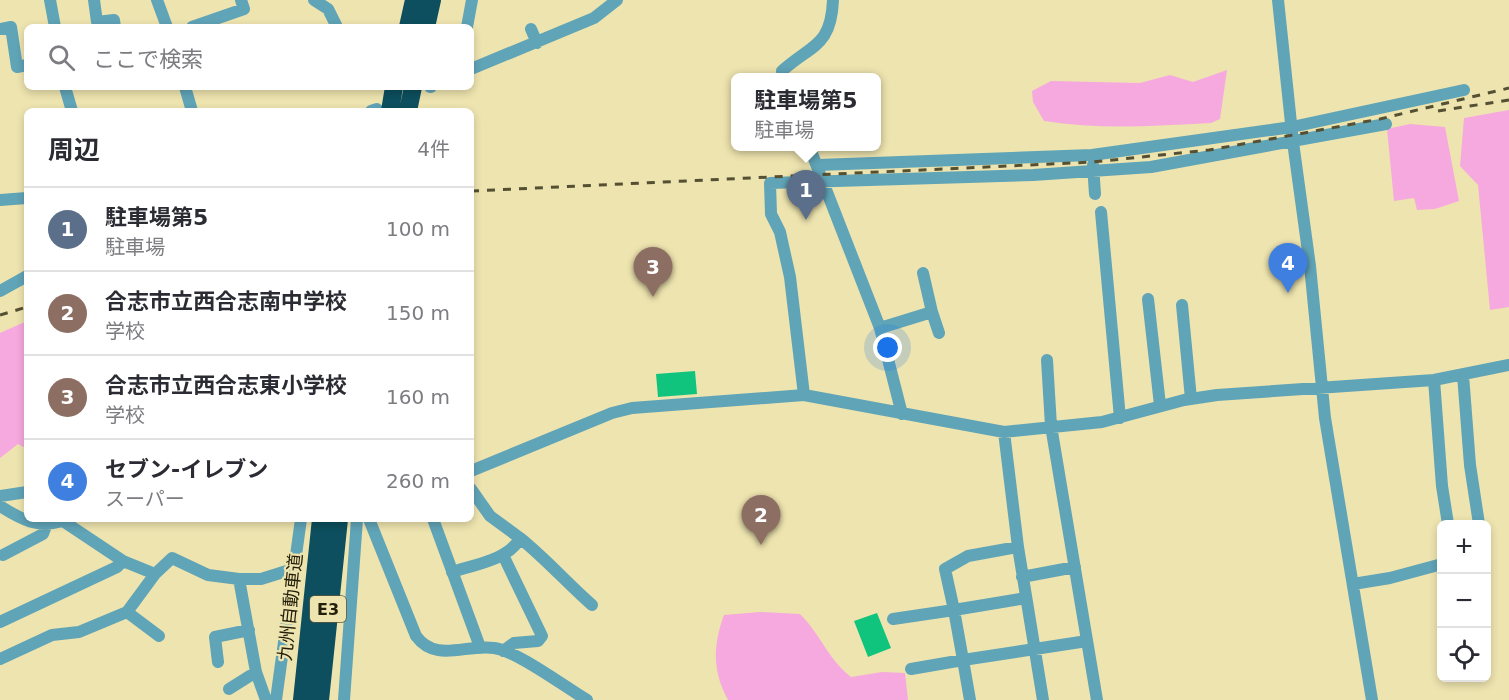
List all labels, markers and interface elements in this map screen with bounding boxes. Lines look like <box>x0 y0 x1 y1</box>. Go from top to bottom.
search box <box>24 24 474 90</box>
icon: search <box>45 41 78 74</box>
text: ここで検索 <box>93 47 203 72</box>
popup <box>731 73 881 151</box>
text: 駐車場第5 <box>754 88 858 113</box>
text: 駐車場 <box>754 118 814 142</box>
text: 周辺 <box>48 135 100 165</box>
text: 4件 <box>417 137 450 161</box>
pin: 1 <box>786 170 826 220</box>
text: 駐車場第5 <box>105 205 208 230</box>
text: 1 <box>61 217 74 241</box>
text: 100 m <box>386 217 450 241</box>
text: 駐車場 <box>105 235 165 259</box>
pin: 4 <box>1268 244 1308 293</box>
pin: 3 <box>634 248 672 297</box>
text: 合志市立西合志南中学校 <box>105 289 347 314</box>
text: 2 <box>61 301 74 325</box>
text: 150 m <box>386 301 450 325</box>
text: 学校 <box>105 319 145 343</box>
your location <box>873 333 902 362</box>
text: 合志市立西合志東小学校 <box>105 373 347 398</box>
text: 3 <box>61 385 74 409</box>
text: 160 m <box>386 385 450 409</box>
text: 学校 <box>105 403 145 427</box>
text: セブン-イレブン <box>105 457 268 482</box>
text: 4 <box>61 469 74 493</box>
text: 260 m <box>386 469 450 493</box>
text: スーパー <box>105 487 185 511</box>
pin: 2 <box>742 496 780 545</box>
map controls <box>1437 520 1491 682</box>
button: + <box>1437 520 1491 574</box>
street label: 九州自動車道 <box>274 552 306 662</box>
button: − <box>1437 574 1491 628</box>
road number: E3 <box>310 596 346 622</box>
button: locate <box>1437 628 1491 682</box>

